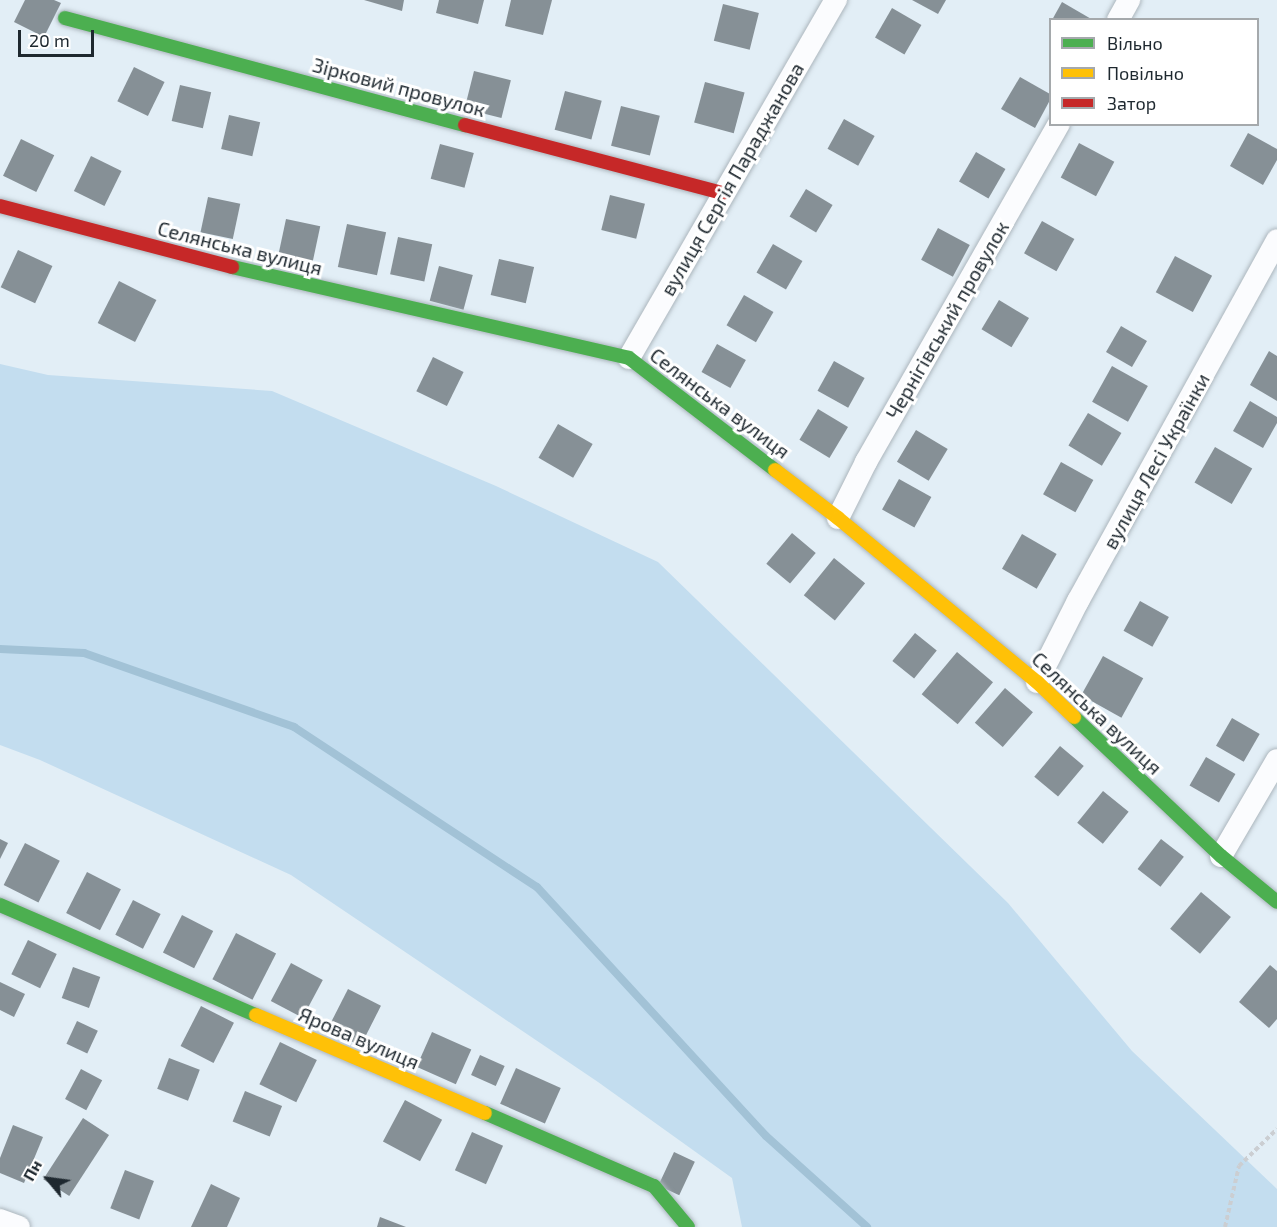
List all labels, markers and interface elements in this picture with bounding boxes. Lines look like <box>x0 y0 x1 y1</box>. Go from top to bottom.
scale bar <box>21 18 98 56</box>
legend <box>1049 18 1259 126</box>
text: 20 m <box>29 29 70 51</box>
text: Вільно <box>1107 32 1163 54</box>
street label: Зірковий провулок <box>310 52 488 122</box>
street label: вулиця Сергія Параджанова <box>655 58 809 300</box>
text: Повільно <box>1107 62 1184 84</box>
text: Затор <box>1107 92 1156 114</box>
street label: Селянська вулиця <box>155 216 325 280</box>
street label: Чернігівський провулок <box>880 217 1014 423</box>
street label: Селянська вулиця <box>645 343 795 463</box>
street label: вулиця Лесі Українки <box>1098 369 1214 553</box>
street label: Селянська вулиця <box>1027 647 1167 779</box>
street label: Ярова вулиця <box>295 1002 423 1074</box>
north arrow <box>18 1149 78 1209</box>
text: Пн <box>18 1156 45 1184</box>

